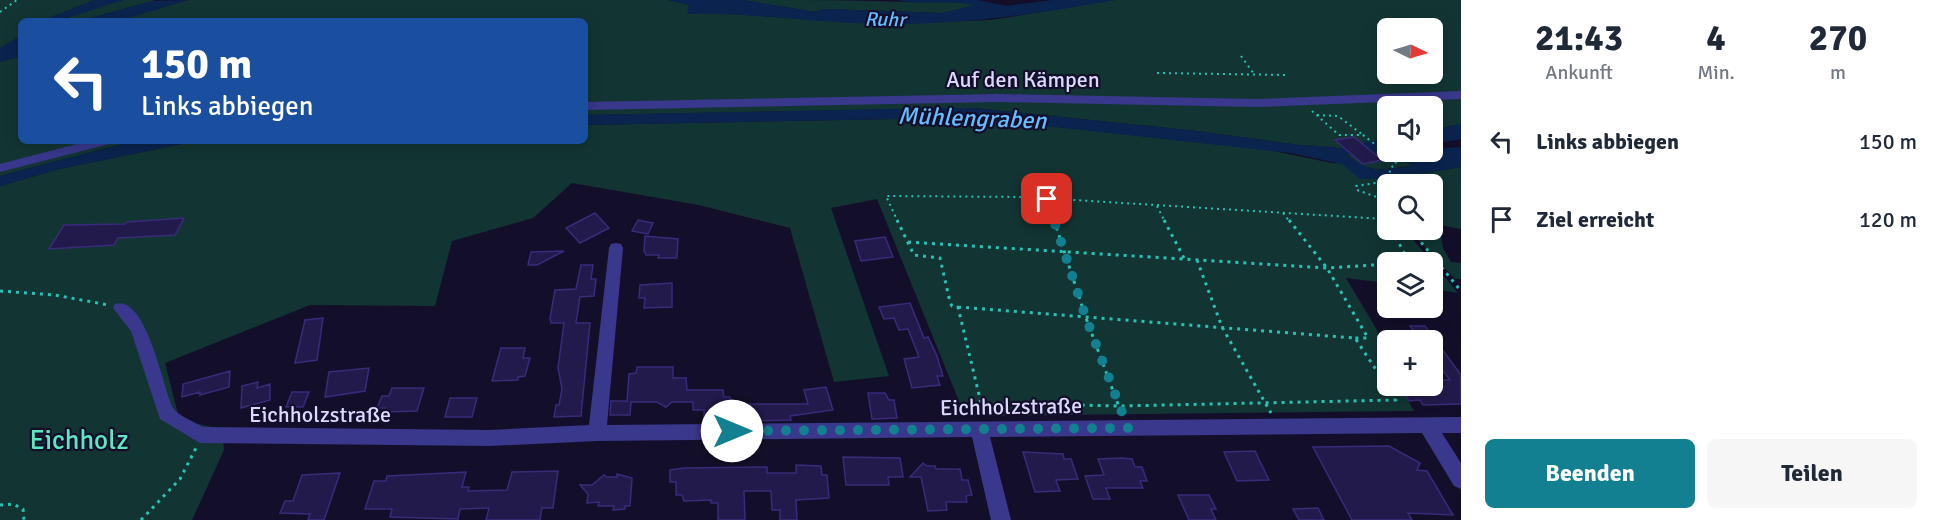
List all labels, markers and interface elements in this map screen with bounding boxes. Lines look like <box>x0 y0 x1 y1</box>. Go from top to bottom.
water label: Ruhr <box>864 7 908 32</box>
text: 21:43 <box>1535 16 1623 61</box>
text: 4 <box>1706 16 1726 61</box>
text: 270 <box>1809 16 1867 61</box>
north arrow <box>1377 18 1443 84</box>
map controls <box>1377 18 1443 396</box>
text: 150 m <box>141 39 252 90</box>
icon: left <box>42 42 120 120</box>
text: Ankunft <box>1545 60 1613 85</box>
text: Min. <box>1697 60 1735 85</box>
text: m <box>1830 60 1846 85</box>
street label: Auf den Kämpen <box>946 66 1100 93</box>
text: Links abbiegen <box>141 90 313 123</box>
button: sound <box>1377 96 1443 162</box>
water label: Mühlengraben <box>897 100 1048 136</box>
icon: left <box>1485 125 1518 158</box>
text: Links abbiegen <box>1536 128 1679 155</box>
text: 150 m <box>1859 128 1917 155</box>
pin <box>1021 173 1072 224</box>
button: search <box>1377 174 1443 240</box>
icon: arrive <box>1030 182 1063 215</box>
icon: arrive <box>1485 203 1518 236</box>
text: Ziel erreicht <box>1536 206 1654 233</box>
text: 120 m <box>1859 206 1917 233</box>
button: layers <box>1377 252 1443 318</box>
button: + <box>1377 330 1443 396</box>
street label: Eichholzstraße <box>940 392 1082 421</box>
position arrow <box>700 399 764 463</box>
street label: Eichholzstraße <box>249 401 391 428</box>
park label: Eichholz <box>29 424 129 457</box>
button: Beenden <box>1485 439 1695 508</box>
button: Teilen <box>1707 439 1917 508</box>

